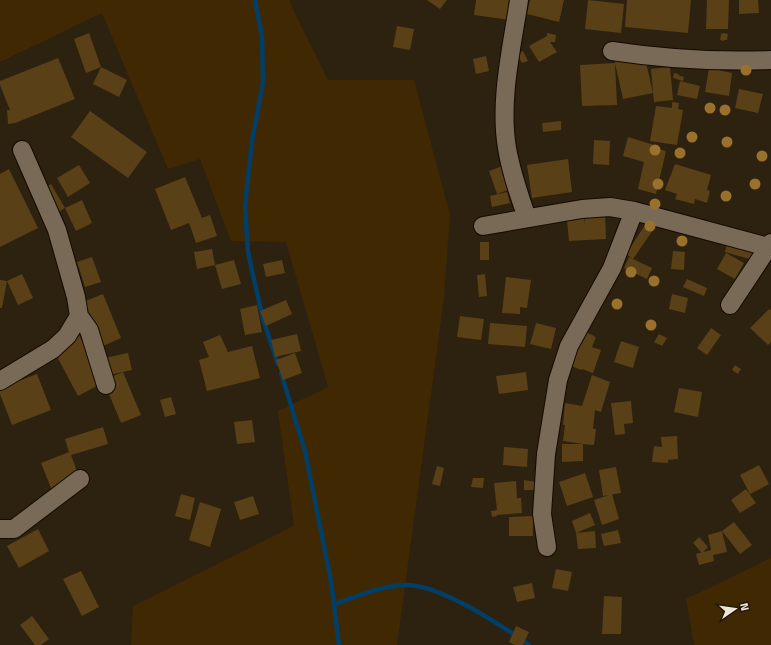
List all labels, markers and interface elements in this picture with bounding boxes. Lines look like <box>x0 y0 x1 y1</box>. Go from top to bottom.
north arrow <box>715 589 755 629</box>
text: N <box>736 601 753 612</box>

